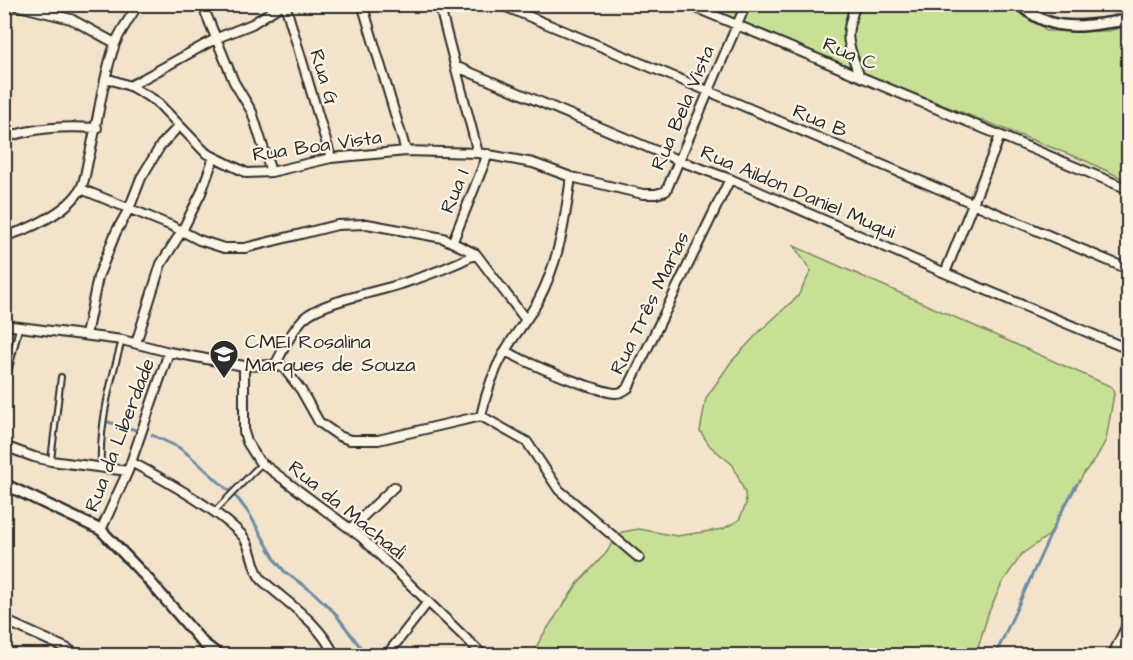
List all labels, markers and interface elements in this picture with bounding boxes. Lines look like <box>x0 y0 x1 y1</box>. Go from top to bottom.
street label: Rua C <box>818 30 882 78</box>
street label: Rua Bela Vista <box>644 41 722 175</box>
street label: Rua G <box>302 46 346 108</box>
street label: Rua B <box>788 97 852 145</box>
street label: Rua Boa Vista <box>251 123 383 169</box>
street label: Rua Aildon Daniel Muqui <box>696 138 900 246</box>
street label: Rua I <box>433 165 477 217</box>
street label: Rua Três Marias <box>603 227 697 379</box>
place label: CMEI Rosalina Marques de Souza <box>245 328 415 379</box>
school or university icon: CMEI Rosalina Marques de Souza <box>208 338 240 380</box>
street label: Rua da Liberdade <box>78 354 162 516</box>
street label: Rua da Machadi <box>282 454 412 566</box>

